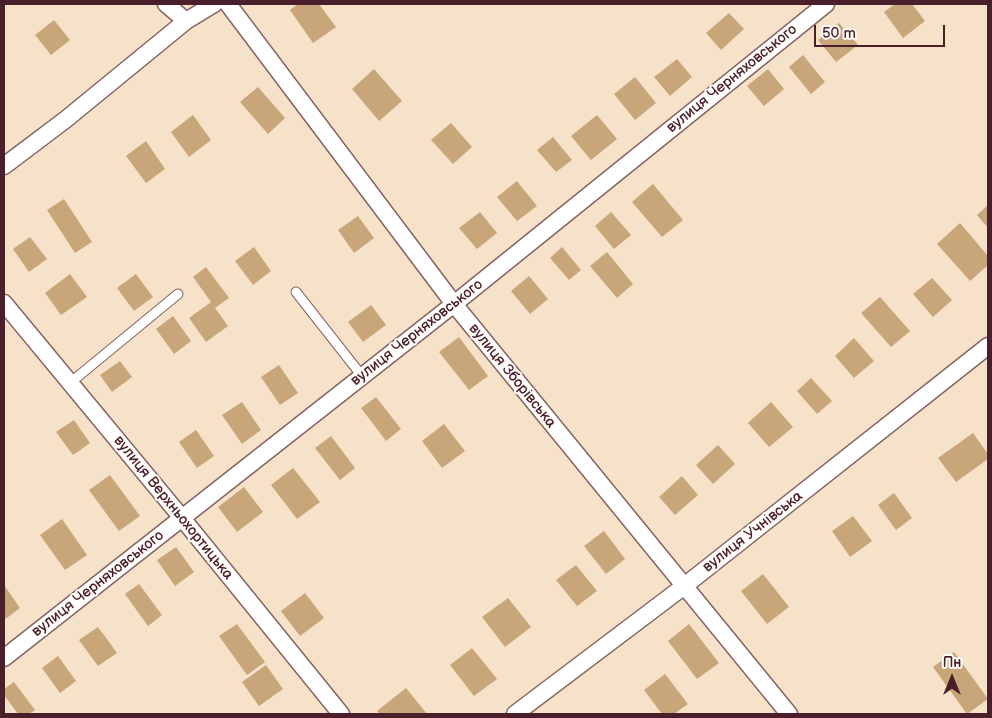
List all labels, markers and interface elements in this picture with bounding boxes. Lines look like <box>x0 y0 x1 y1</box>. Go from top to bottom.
scale bar <box>817 15 948 47</box>
street label: вулиця Черняховського <box>663 21 801 137</box>
text: 50 m <box>822 24 856 43</box>
street label: вулиця Черняховського <box>347 276 487 390</box>
street label: вулиця Зборівська <box>464 320 560 432</box>
street label: вулиця Верхньохортицька <box>109 432 237 584</box>
street label: вулиця Учнівська <box>699 487 807 577</box>
street label: вулиця Черняховського <box>28 527 168 641</box>
north arrow <box>927 653 977 703</box>
text: Пн <box>943 654 961 671</box>

